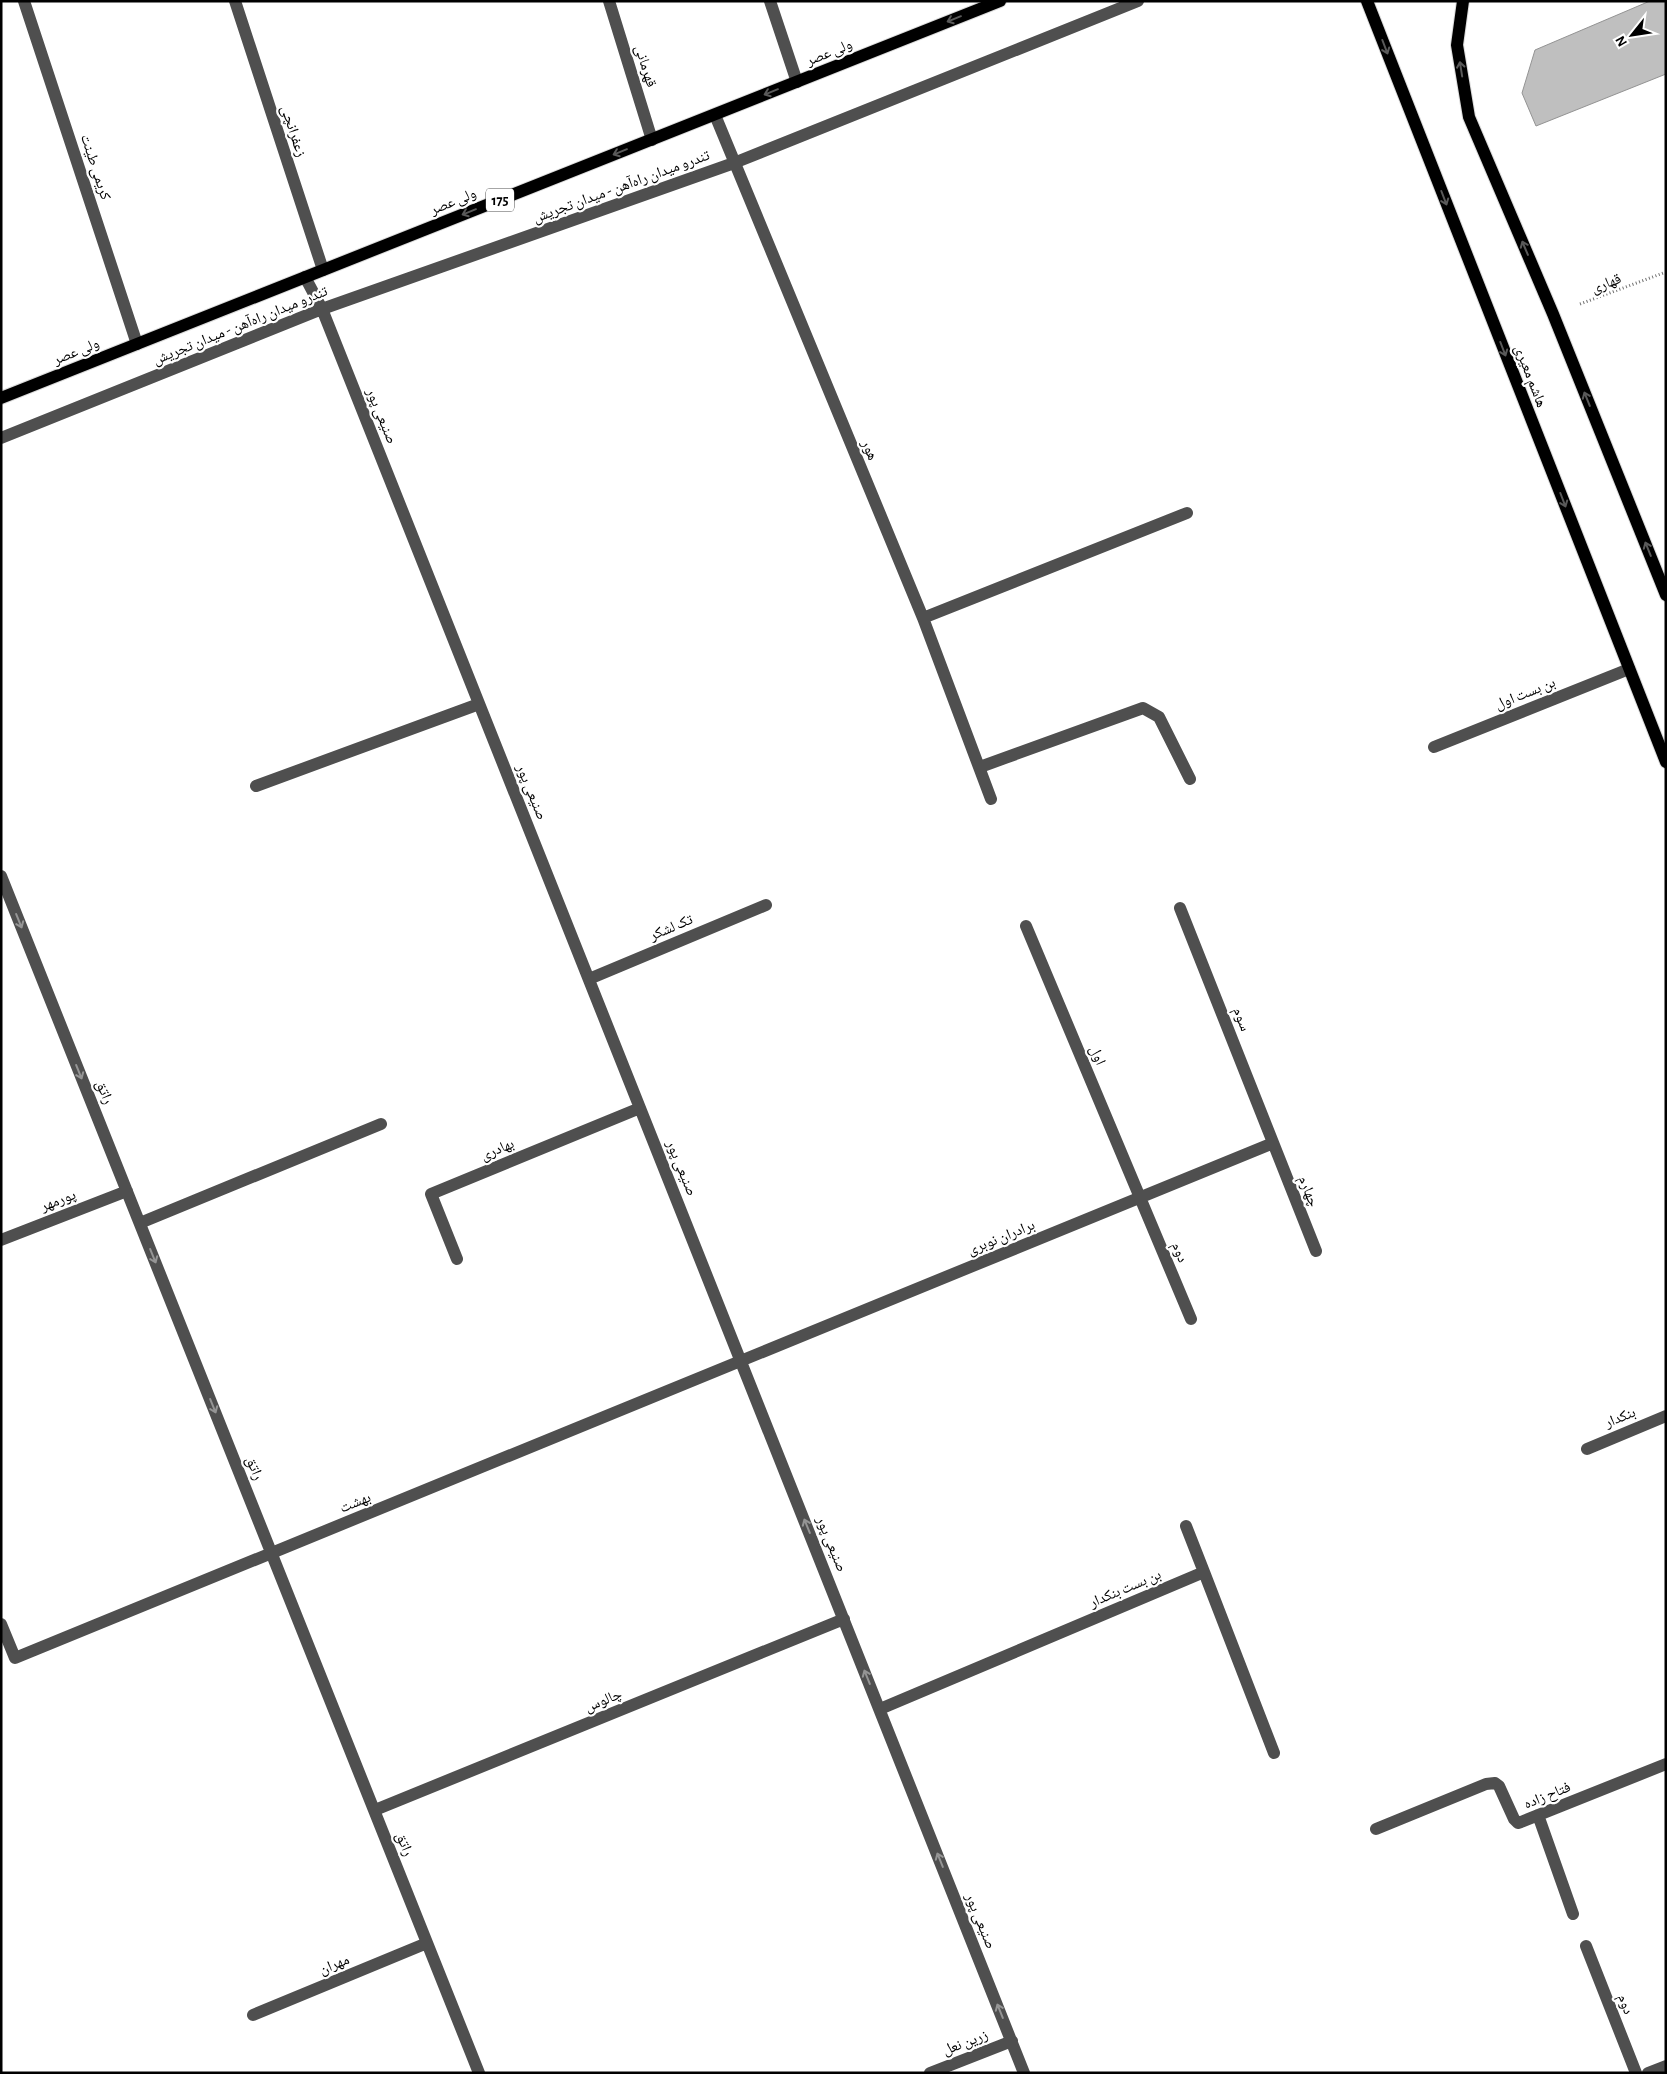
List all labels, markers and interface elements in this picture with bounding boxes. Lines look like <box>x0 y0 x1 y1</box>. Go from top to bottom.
north arrow <box>1607 10 1657 60</box>
one-way arrow <box>947 15 962 24</box>
text: N <box>1613 33 1630 49</box>
street label: ولی عصر <box>803 36 855 71</box>
one-way arrow <box>1381 39 1390 54</box>
street label: قهرمانی <box>630 43 659 90</box>
one-way arrow <box>1455 61 1465 77</box>
one-way arrow <box>764 88 779 97</box>
street label: زعفرانچی <box>276 104 309 160</box>
street label: کریمی طینت <box>76 132 113 203</box>
street label: تندرو میدان راه‌آهن - میدان تجریش <box>531 146 713 227</box>
one-way arrow <box>613 148 628 158</box>
street label: ولی عصر <box>427 185 479 220</box>
road number: 175 <box>486 188 514 212</box>
one-way arrow <box>1440 190 1449 205</box>
one-way arrow <box>462 208 477 218</box>
one-way arrow <box>1520 241 1530 256</box>
street label: قهاری <box>1589 271 1624 298</box>
street label: تندرو میدان راه‌آهن - میدان تجریش <box>150 283 331 369</box>
street label: ولی عصر <box>50 335 102 370</box>
one-way arrow <box>1499 341 1509 356</box>
street label: هاشم معیری <box>1510 343 1549 410</box>
street label: صنیعی پور <box>361 385 399 447</box>
one-way arrow <box>1582 391 1591 407</box>
street label: هور <box>857 437 880 463</box>
one-way arrow <box>1559 493 1568 508</box>
one-way arrow <box>1642 542 1651 557</box>
street label: بن بست اول <box>1493 675 1558 714</box>
street label: صنیعی پور <box>511 761 549 823</box>
street label: تک لشکر <box>646 911 696 945</box>
one-way arrow <box>15 913 25 928</box>
street label: سوم <box>1228 1005 1253 1034</box>
street label: اول <box>1085 1043 1108 1068</box>
one-way arrow <box>75 1064 85 1079</box>
street label: راتق <box>91 1078 116 1107</box>
street label: بهادری <box>478 1136 517 1165</box>
street label: صنیعی پور <box>661 1137 699 1199</box>
street label: چهارم <box>1294 1173 1322 1210</box>
street label: پورمهر <box>37 1187 78 1215</box>
street label: برادران نوبری <box>965 1217 1038 1260</box>
street label: دوم <box>1167 1240 1190 1265</box>
one-way arrow <box>149 1248 158 1263</box>
one-way arrow <box>209 1398 218 1414</box>
street label: بنکدار <box>1602 1405 1638 1432</box>
street label: راتق <box>241 1454 266 1483</box>
street label: بهشت <box>338 1490 373 1516</box>
street label: صنیعی پور <box>811 1513 849 1575</box>
one-way arrow <box>801 1519 811 1534</box>
street label: بن بست بنکدار <box>1086 1567 1164 1612</box>
one-way arrow <box>862 1670 871 1685</box>
street label: چالوس <box>582 1686 625 1717</box>
street label: فتاح زاده <box>1522 1779 1574 1813</box>
street label: راتق <box>391 1830 416 1859</box>
one-way arrow <box>935 1853 944 1868</box>
street label: صنیعی پور <box>960 1890 998 1952</box>
street label: مهران <box>317 1952 352 1979</box>
street label: دوم <box>1613 1992 1636 2017</box>
one-way arrow <box>995 2004 1004 2019</box>
street label: زرین نعل <box>940 2027 991 2060</box>

